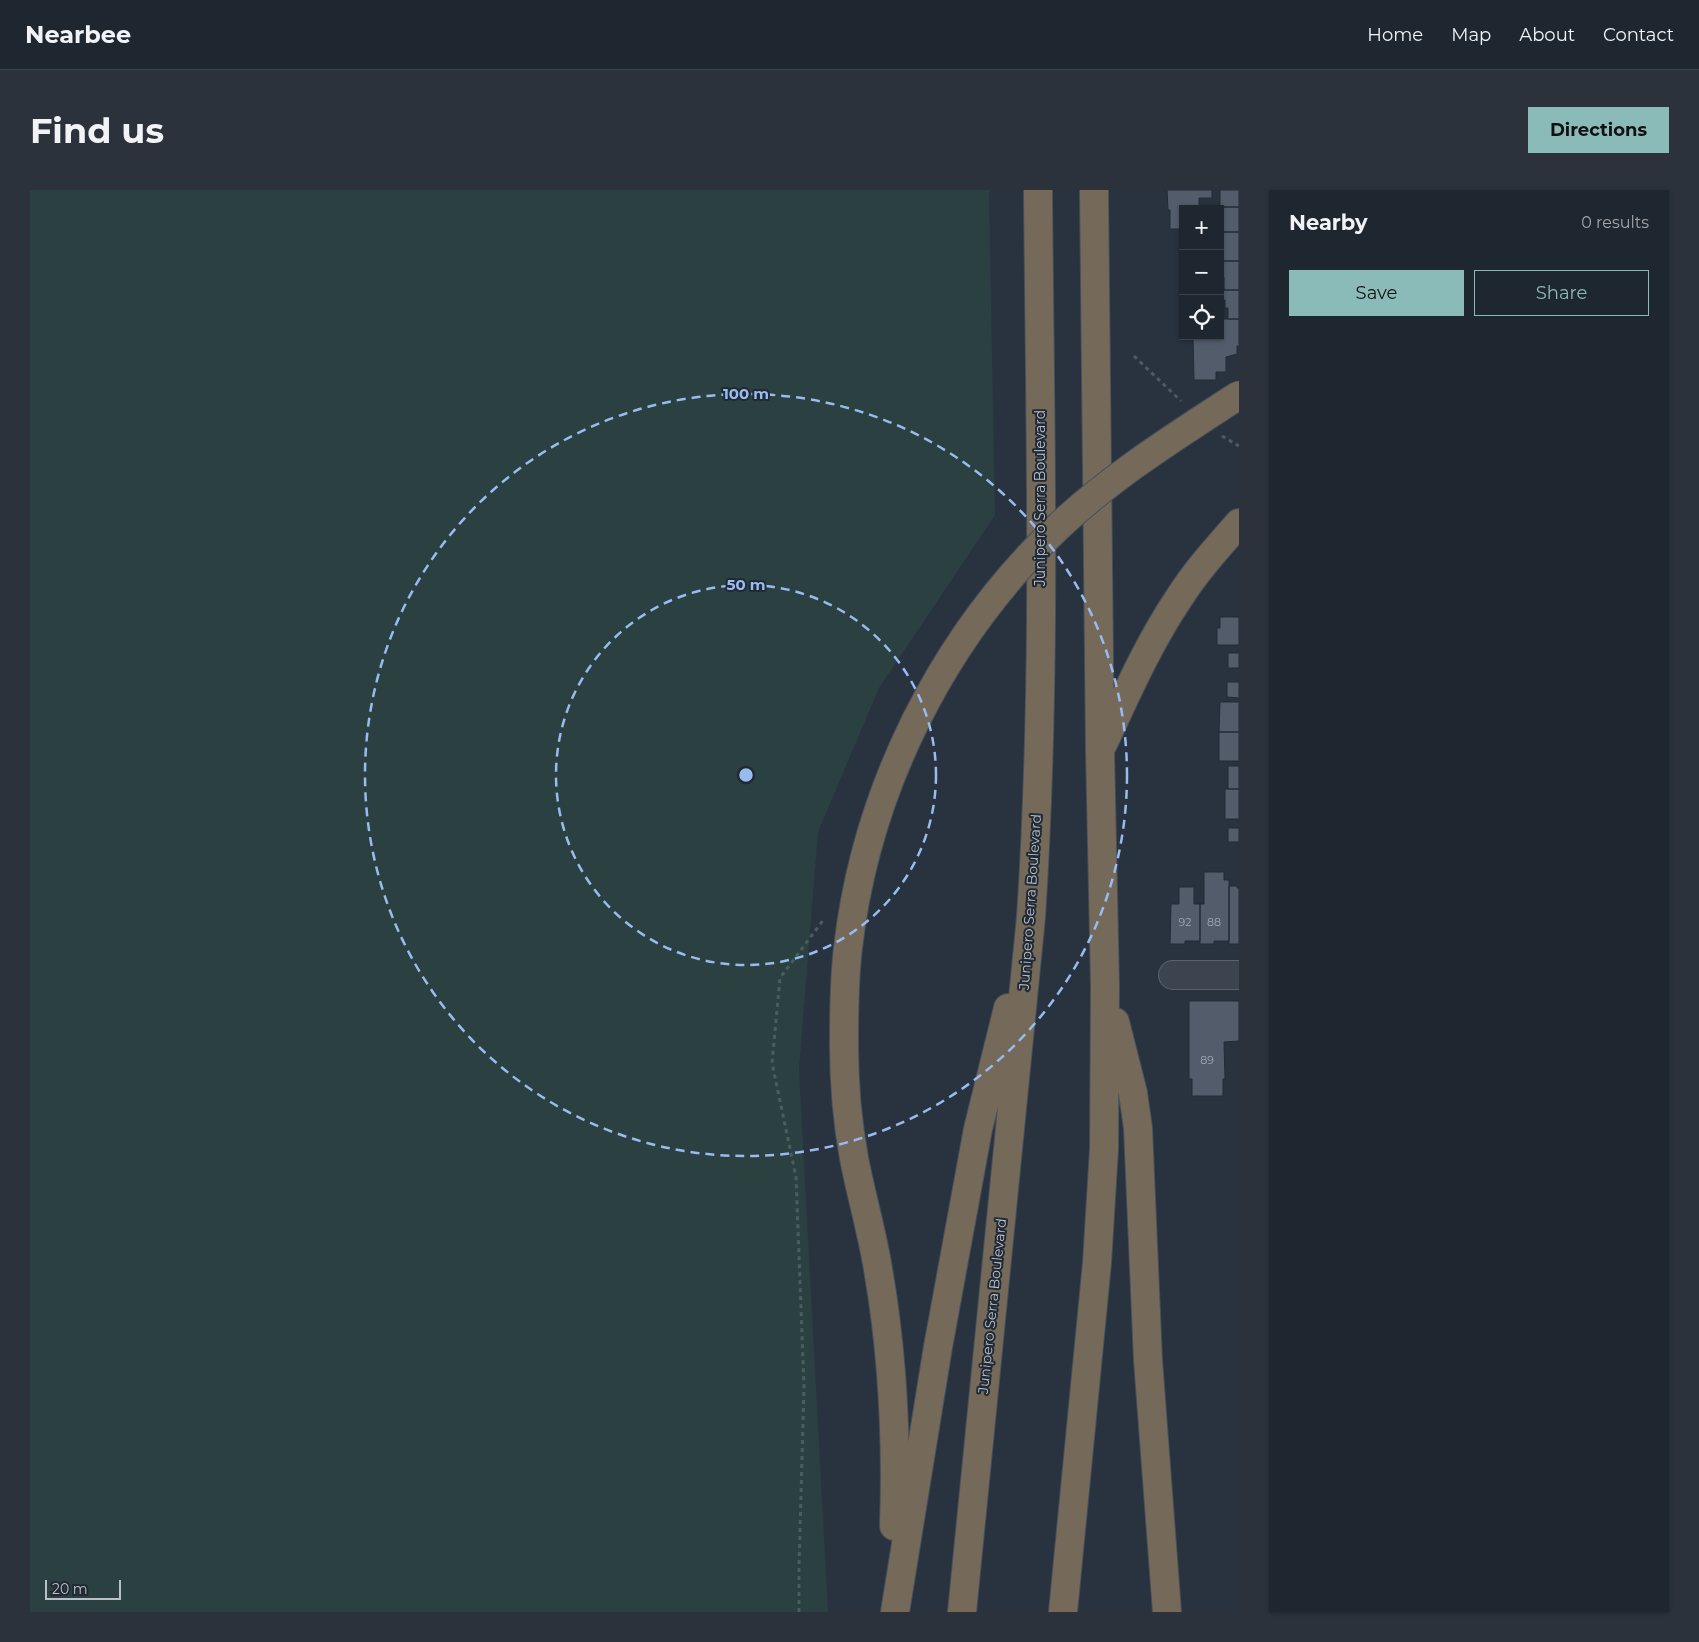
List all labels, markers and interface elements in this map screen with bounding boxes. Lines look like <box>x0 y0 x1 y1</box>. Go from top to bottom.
text: Nearbee <box>25 20 131 49</box>
text: Home <box>1367 24 1423 46</box>
text: Map <box>1451 24 1491 46</box>
text: About <box>1519 24 1575 46</box>
text: Contact <box>1603 24 1674 46</box>
button: Directions <box>1528 107 1669 153</box>
text: Find us <box>30 109 164 152</box>
map controls <box>1179 205 1224 340</box>
button: + <box>1179 205 1224 250</box>
text: Nearby <box>1289 210 1368 235</box>
text: 0 results <box>1581 213 1649 232</box>
button: − <box>1179 250 1224 295</box>
button: Save <box>1289 270 1464 316</box>
button: Share <box>1474 270 1649 316</box>
button: locate <box>1179 295 1224 340</box>
text: 100 m <box>723 384 769 403</box>
street label: Junipero Serra Boulevard <box>1031 410 1049 587</box>
text: 50 m <box>726 575 766 594</box>
centre of rings <box>737 766 755 784</box>
street label: Junipero Serra Boulevard <box>1015 813 1045 992</box>
house number: 92 <box>1179 915 1191 929</box>
house number: 88 <box>1207 915 1221 929</box>
house number: 89 <box>1200 1053 1214 1067</box>
street label: Junipero Serra Boulevard <box>974 1217 1010 1396</box>
scale bar <box>45 1577 121 1600</box>
text: 20 m <box>52 1580 88 1598</box>

